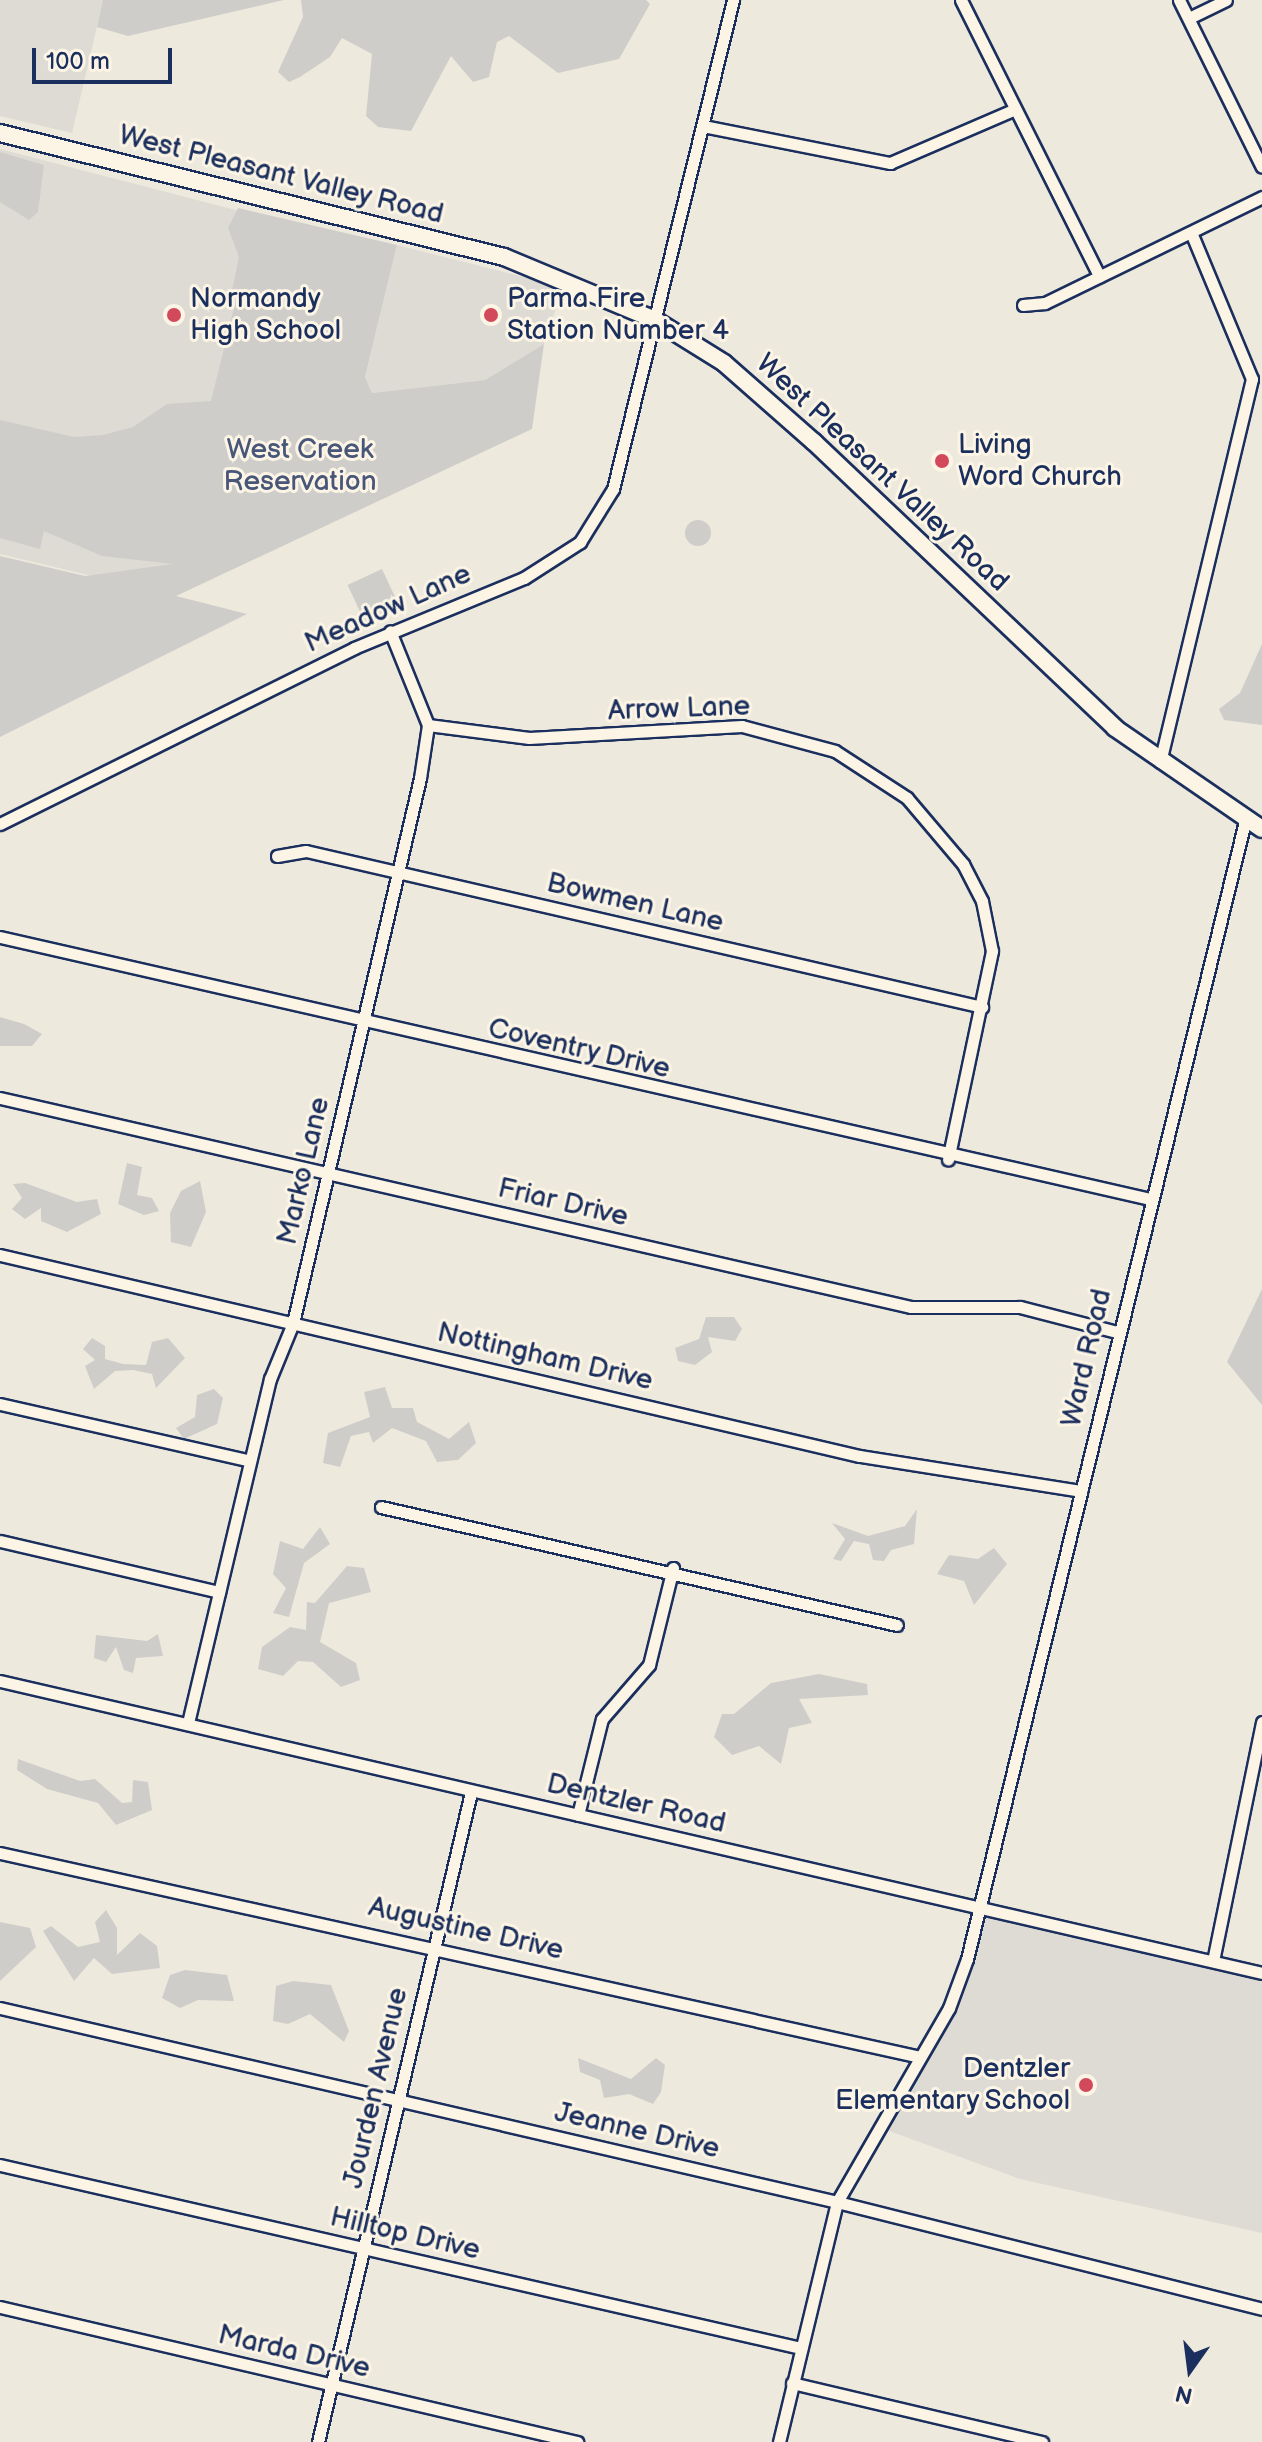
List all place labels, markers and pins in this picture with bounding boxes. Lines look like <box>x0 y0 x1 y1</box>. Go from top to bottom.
place label: Normandy High School <box>190 282 342 348</box>
place label: Parma Fire Station Number 4 <box>507 282 729 348</box>
marker: Normandy High School <box>165 306 183 324</box>
marker: Parma Fire Station Number 4 <box>482 306 500 324</box>
place label: Living Word Church <box>958 428 1122 494</box>
marker: Living Word Church <box>933 452 951 470</box>
place label: Dentzler Elementary School <box>833 2052 1070 2118</box>
marker: Dentzler Elementary School <box>1077 2076 1095 2094</box>

